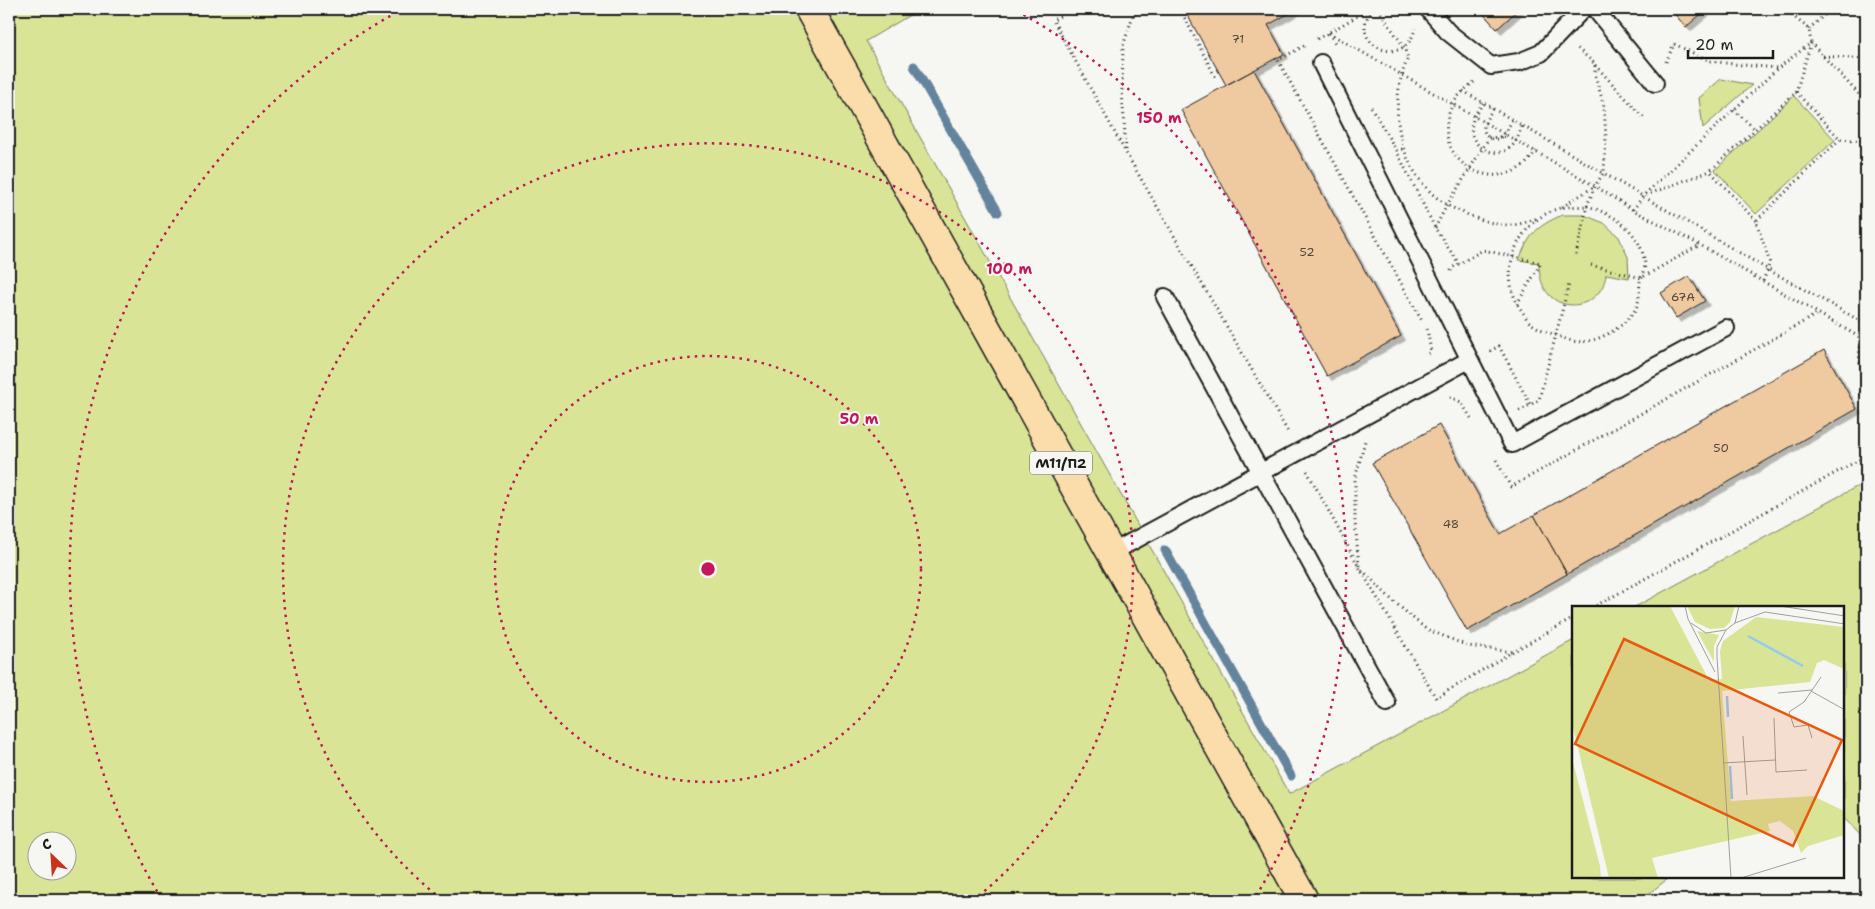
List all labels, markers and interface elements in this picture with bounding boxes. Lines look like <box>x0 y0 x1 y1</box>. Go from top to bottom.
scale bar <box>1688 28 1772 60</box>
house number: 71 <box>1232 31 1244 47</box>
text: 20 m <box>1695 35 1734 55</box>
text: 150 m <box>1136 108 1182 128</box>
house number: 52 <box>1299 244 1315 260</box>
text: 100 m <box>986 259 1032 279</box>
house number: 67А <box>1671 289 1695 305</box>
text: 50 m <box>840 409 879 429</box>
house number: 50 <box>1713 440 1729 456</box>
road number: М11/П2 <box>1030 452 1092 474</box>
house number: 48 <box>1443 516 1459 532</box>
centre of rings <box>699 560 717 578</box>
inset map <box>1572 606 1845 879</box>
north arrow <box>28 832 78 882</box>
text: С <box>39 834 54 854</box>

